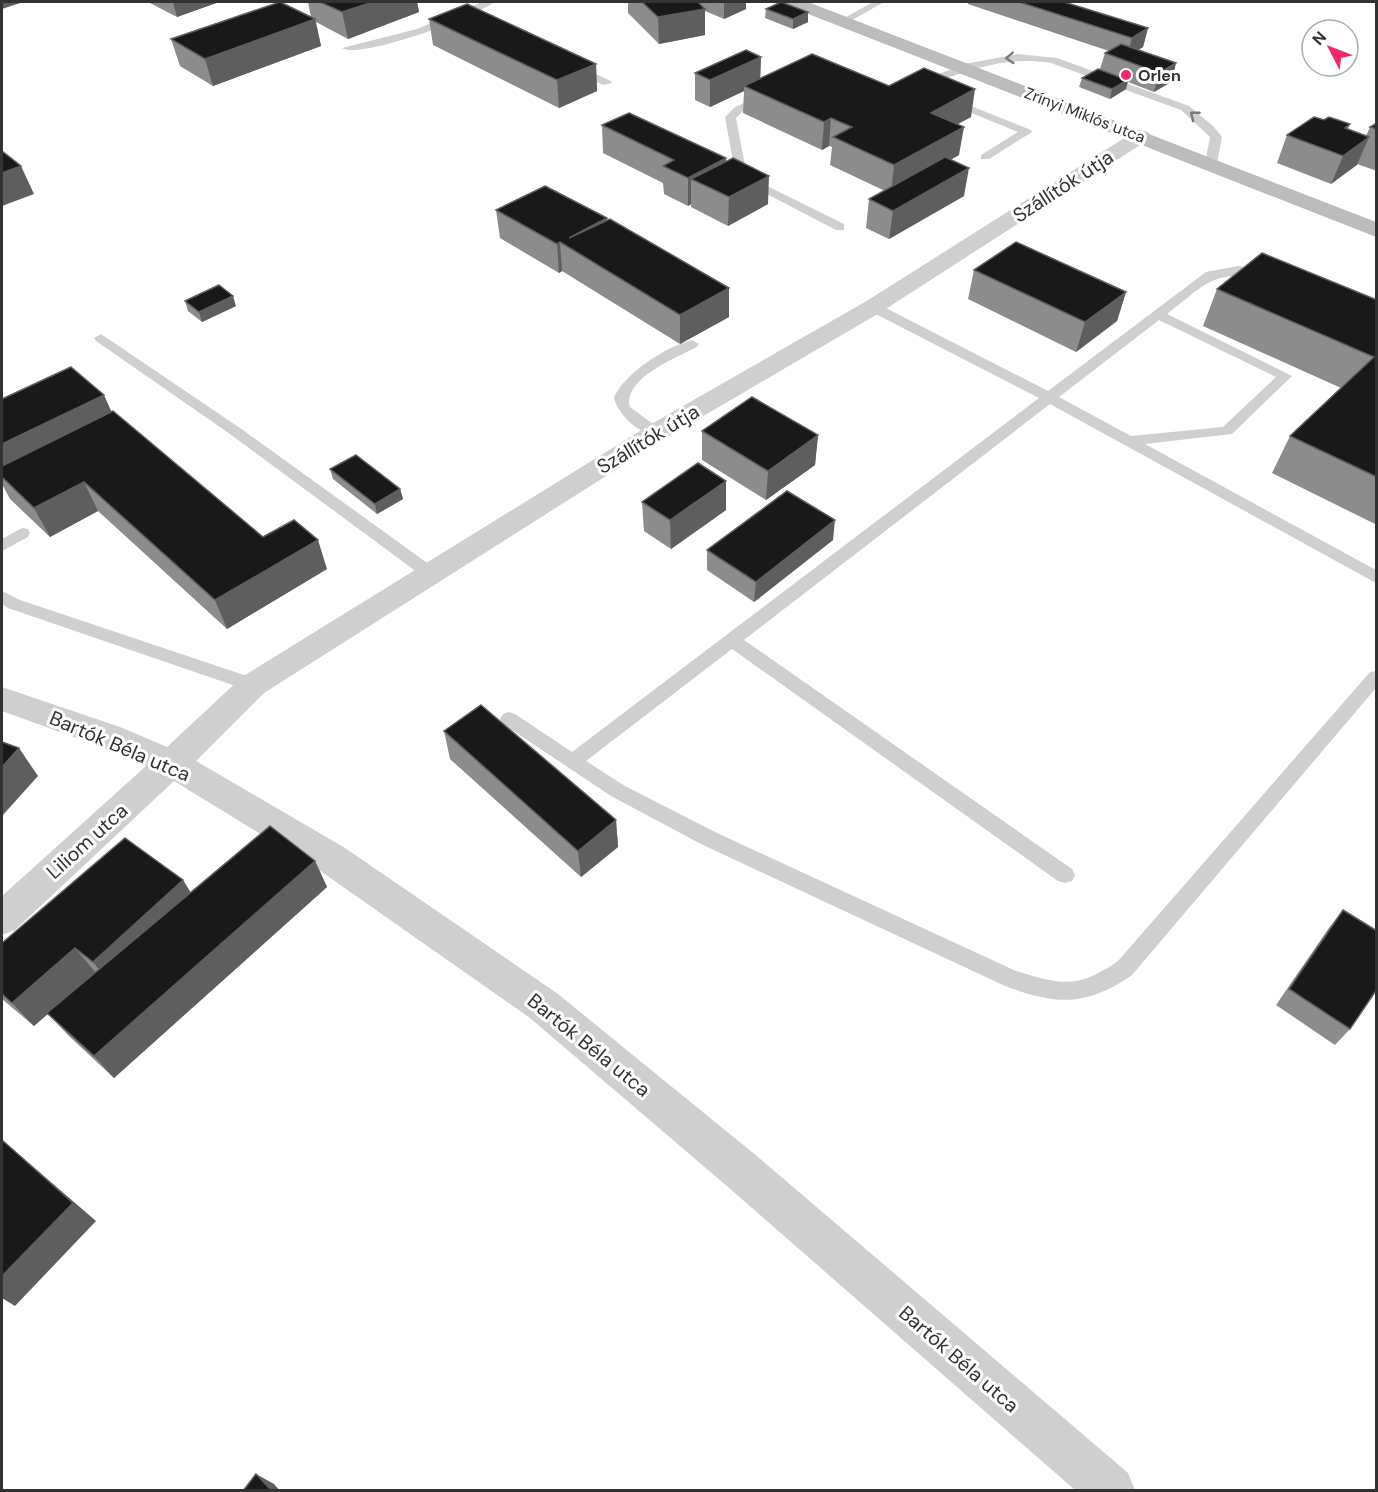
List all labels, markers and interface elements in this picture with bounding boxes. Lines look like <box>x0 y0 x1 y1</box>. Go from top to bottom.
north arrow <box>1300 18 1360 78</box>
text: N <box>1308 27 1331 50</box>
one-way arrow <box>1005 52 1014 65</box>
place label: Orlen <box>1138 65 1181 86</box>
marker: Orlen <box>1119 68 1133 82</box>
street label: Zrínyi Miklós utca <box>1022 82 1148 148</box>
one-way arrow <box>1189 111 1200 122</box>
street label: Szállítók útja <box>1008 144 1118 228</box>
street label: Szállítók útja <box>592 398 704 480</box>
street label: Bartók Béla utca <box>46 705 194 787</box>
street label: Liliom utca <box>41 798 133 884</box>
street label: Bartók Béla utca <box>522 988 656 1102</box>
street label: Bartók Béla utca <box>894 1300 1024 1418</box>

